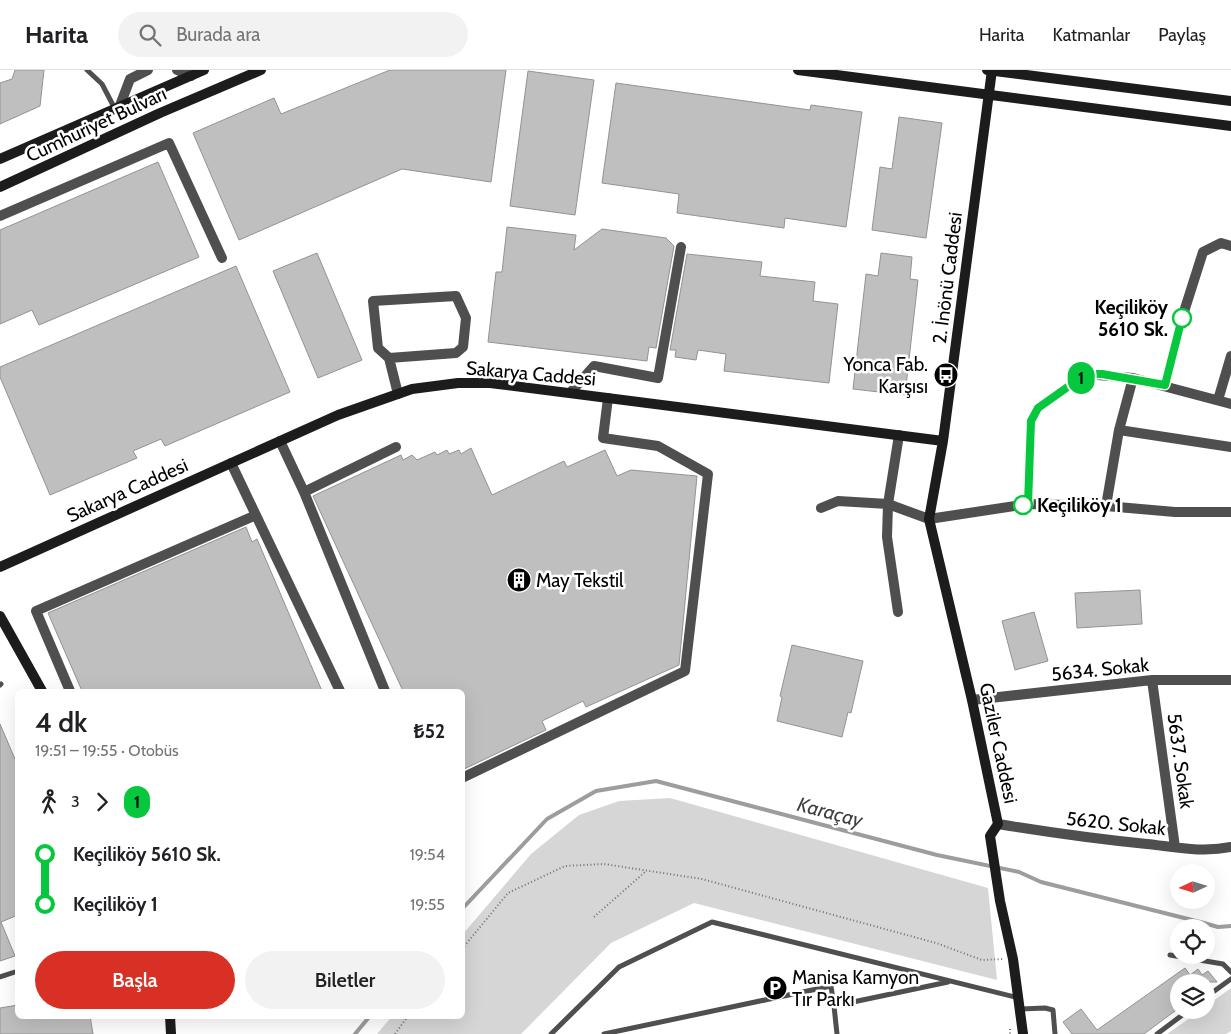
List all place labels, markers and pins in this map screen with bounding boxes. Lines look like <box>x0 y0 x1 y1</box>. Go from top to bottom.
place label: Keçiliköy 5610 Sk. <box>1095 296 1169 341</box>
marker: Keçiliköy 5610 Sk. <box>1172 308 1192 328</box>
place label: Yonca Fab. Karşısı <box>842 353 928 398</box>
bus stop icon: Yonca Fab. Karşısı <box>933 362 959 388</box>
place label: Keçiliköy 1 <box>1037 494 1122 517</box>
marker: Keçiliköy 1 <box>1013 495 1033 515</box>
building icon: May Tekstil <box>506 567 532 593</box>
place label: May Tekstil <box>536 569 624 592</box>
place label: Manisa Kamyon Tır Parkı <box>792 966 919 1011</box>
parking icon: Manisa Kamyon Tır Parkı <box>762 975 788 1001</box>

